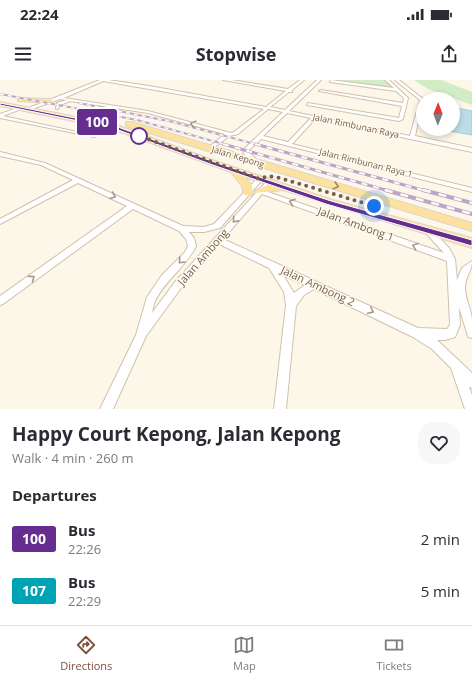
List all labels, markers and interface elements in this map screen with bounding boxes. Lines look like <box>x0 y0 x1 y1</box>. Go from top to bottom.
text: 22:24 <box>20 4 59 24</box>
text: Stopwise <box>196 42 276 66</box>
icon: menu <box>12 43 34 65</box>
icon: share <box>438 43 460 65</box>
north arrow <box>416 92 460 136</box>
map controls <box>416 92 460 136</box>
line badge: 100 <box>74 109 120 135</box>
street label: Jalan Rimbunan Raya <box>311 110 401 141</box>
text: 100 <box>85 112 109 131</box>
one-way arrow <box>190 120 197 129</box>
unlabelled marker <box>130 127 148 145</box>
street label: Jalan Kepong <box>209 142 266 171</box>
street label: Jalan Rimbunan Raya 1 <box>317 144 414 180</box>
one-way arrow <box>332 181 339 190</box>
one-way arrow <box>109 191 117 199</box>
your location <box>364 196 384 216</box>
one-way arrow <box>289 198 296 206</box>
street label: Jalan Ambong 1 <box>315 202 396 244</box>
one-way arrow <box>232 216 239 223</box>
street label: Jalan Ambong <box>173 225 232 289</box>
one-way arrow <box>411 242 418 250</box>
one-way arrow <box>178 256 186 264</box>
street label: Jalan Ambong 2 <box>278 261 358 309</box>
one-way arrow <box>27 276 34 283</box>
one-way arrow <box>366 306 374 314</box>
text: Happy Court Kepong, Jalan Kepong <box>12 421 341 447</box>
button: heart <box>418 422 460 464</box>
text: Walk · 4 min · 260 m <box>12 449 134 467</box>
text: Departures <box>12 485 97 505</box>
text: Bus <box>68 520 95 540</box>
text: 100 <box>22 529 46 548</box>
text: 2 min <box>421 529 460 549</box>
text: 22:26 <box>68 540 101 558</box>
text: Bus <box>68 572 95 592</box>
text: 107 <box>22 581 46 600</box>
text: 5 min <box>421 581 460 601</box>
text: 22:29 <box>68 592 101 610</box>
tab: Directions <box>60 634 112 673</box>
tab: Map <box>233 634 256 673</box>
tab: Tickets <box>376 634 412 673</box>

